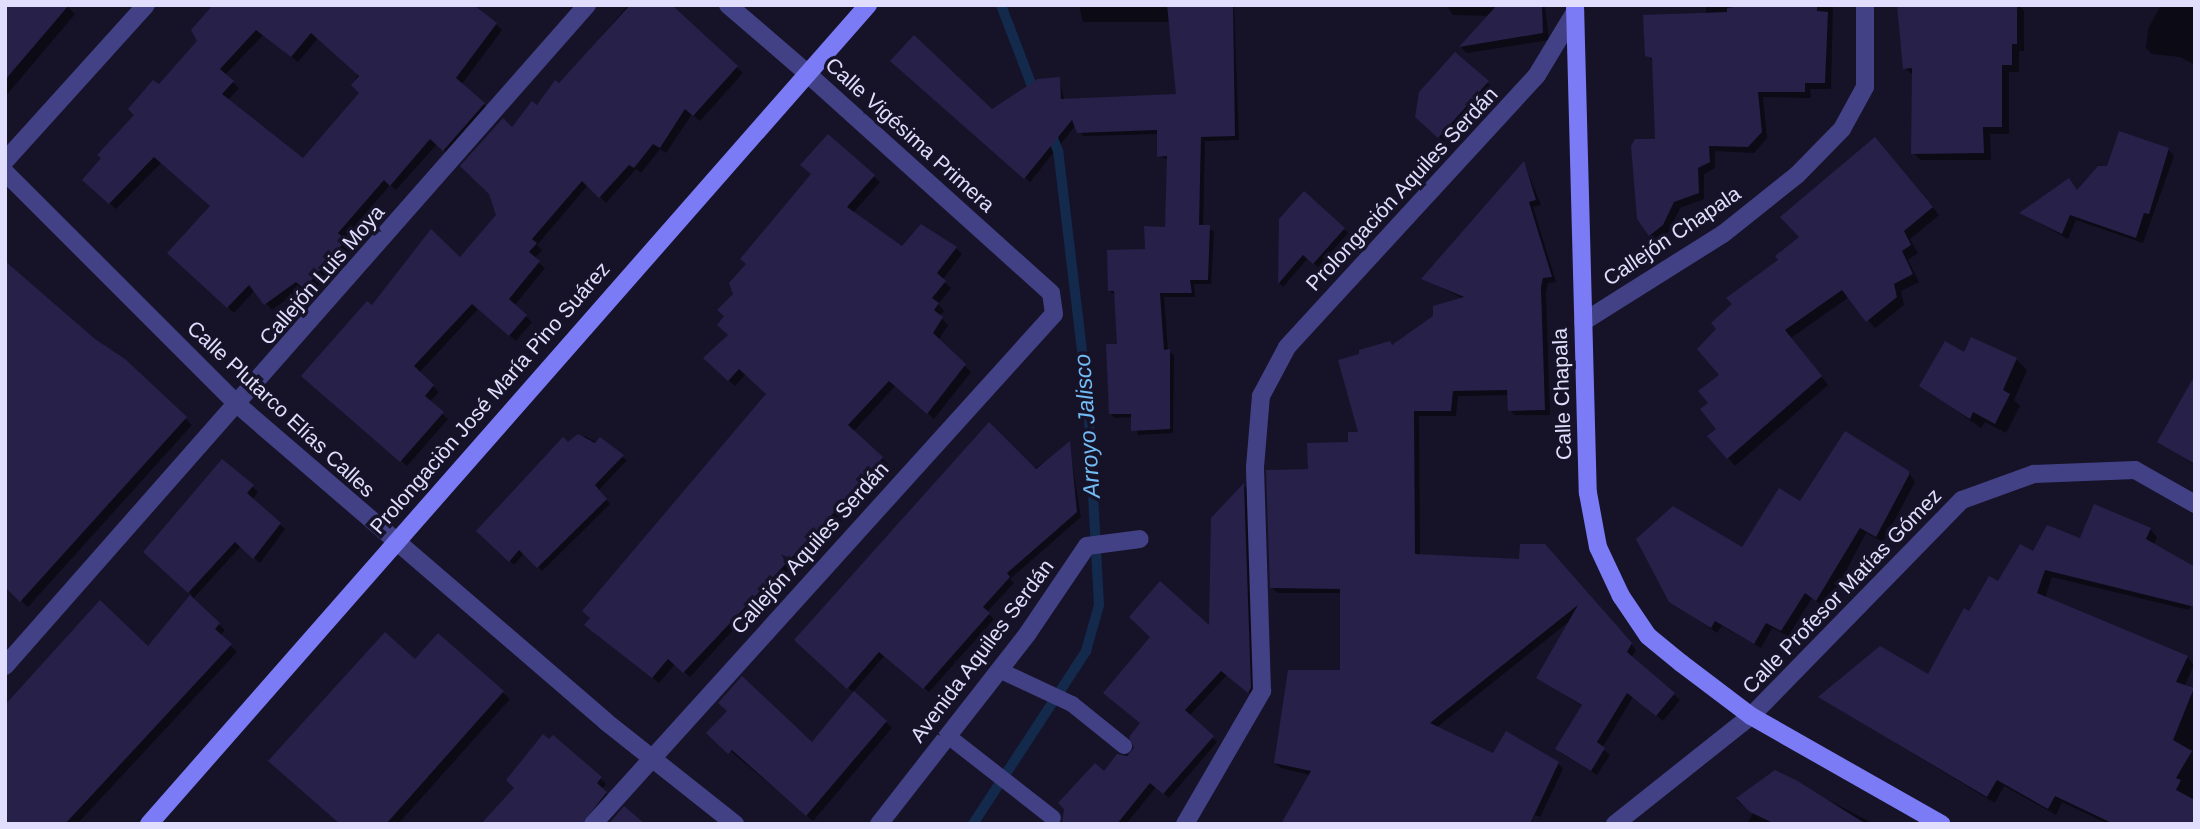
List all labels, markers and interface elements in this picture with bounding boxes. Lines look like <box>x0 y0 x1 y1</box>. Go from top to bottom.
street label: Calle Vigésima Primera <box>820 52 1000 218</box>
street label: Prolongación Aquiles Serdán <box>1300 81 1504 297</box>
street label: Callejón Chapala <box>1599 181 1745 291</box>
street label: Callejón Luis Moya <box>254 200 390 350</box>
street label: Prolongaciòn José María Pino Suárez <box>365 257 615 539</box>
street label: Calle Plutarco Elías Calles <box>182 315 380 503</box>
street label: Calle Chapala <box>1547 328 1577 460</box>
water label: Arroyo Jalisco <box>1068 353 1106 499</box>
street label: Callejón Aquiles Serdán <box>726 456 894 640</box>
street label: Calle Profesor Matías Gómez <box>1737 483 1947 699</box>
street label: Avenida Aquiles Serdán <box>905 554 1059 748</box>

